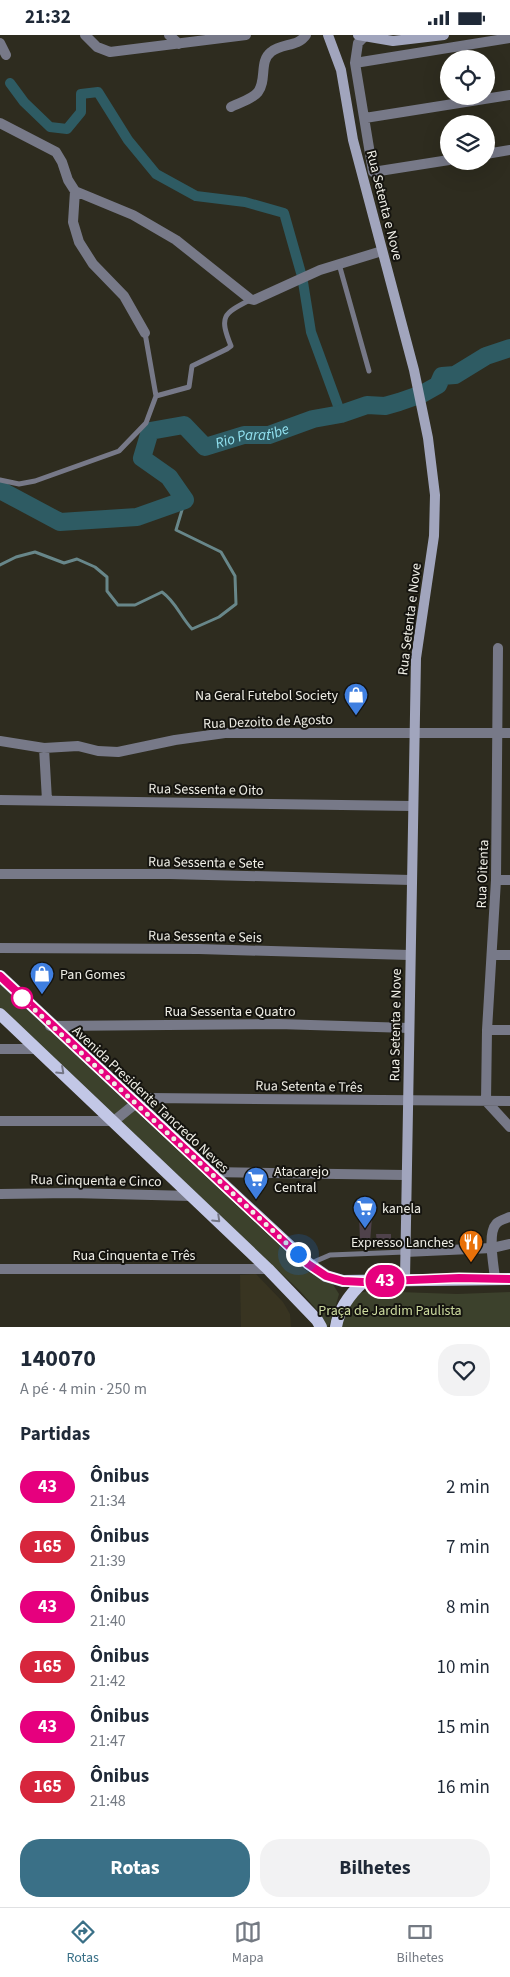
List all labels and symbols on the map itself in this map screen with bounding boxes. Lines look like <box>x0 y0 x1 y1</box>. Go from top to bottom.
street label: Rua Setenta e Nove <box>361 148 407 262</box>
water label: Rio Paratibe <box>213 419 292 454</box>
street label: Rua Setenta e Nove <box>393 562 427 676</box>
shop icon: Na Geral Futebol Society <box>343 682 369 716</box>
place label: Na Geral Futebol Society <box>195 686 338 706</box>
street label: Rua Dezoito de Agosto <box>203 710 333 734</box>
street label: Rua Sessenta e Oito <box>148 779 264 801</box>
street label: Rua Oitenta <box>472 839 494 909</box>
street label: Rua Sessenta e Sete <box>148 852 264 874</box>
street label: Rua Sessenta e Seis <box>148 926 262 948</box>
shop icon: Pan Gomes <box>29 961 55 995</box>
place label: Pan Gomes <box>60 965 126 985</box>
street label: Rua Setenta e Nove <box>385 968 407 1082</box>
unlabelled marker <box>11 987 33 1009</box>
street label: Rua Sessenta e Quatro <box>164 1002 296 1022</box>
street label: Avenida Presidente Tancredo Neves <box>67 1021 233 1178</box>
one-way arrow <box>55 1066 64 1075</box>
street label: Rua Setenta e Três <box>255 1076 363 1098</box>
place label: Atacarejo Central <box>274 1162 329 1198</box>
supermarket icon: Atacarejo Central <box>243 1166 269 1200</box>
street label: Rua Cinquenta e Cinco <box>30 1170 162 1192</box>
supermarket icon: kanela <box>352 1195 378 1229</box>
place label: kanela <box>382 1199 421 1219</box>
one-way arrow <box>211 1214 220 1223</box>
restaurant icon: Expresso Lanches <box>458 1229 484 1263</box>
place label: Expresso Lanches <box>351 1233 454 1253</box>
your location <box>286 1242 311 1267</box>
street label: Rua Cinquenta e Três <box>73 1246 196 1266</box>
line badge: 43 <box>362 1265 408 1297</box>
park label: Praça de Jardim Paulista <box>318 1301 462 1321</box>

